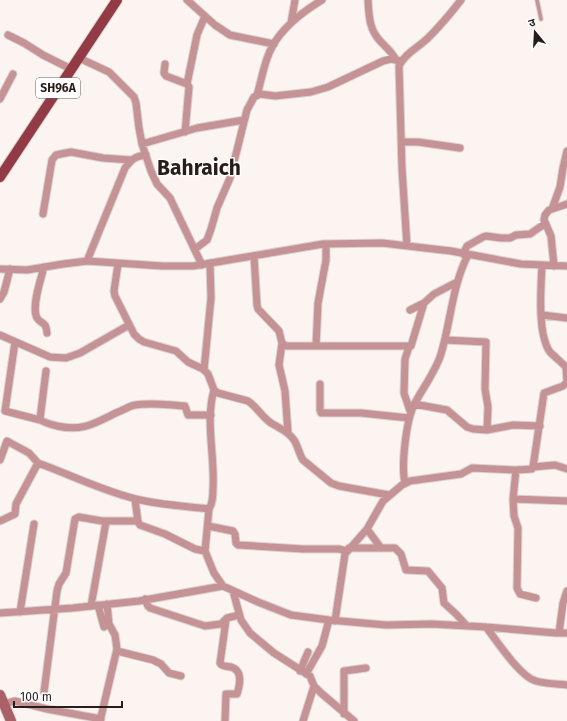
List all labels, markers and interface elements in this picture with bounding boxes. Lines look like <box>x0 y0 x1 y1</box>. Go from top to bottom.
north arrow <box>515 12 555 52</box>
text: उ <box>527 16 538 30</box>
road number: SH96A <box>36 78 80 98</box>
district label: Bahraich <box>157 155 241 181</box>
scale bar <box>14 683 122 709</box>
text: 100 m <box>20 690 52 704</box>

